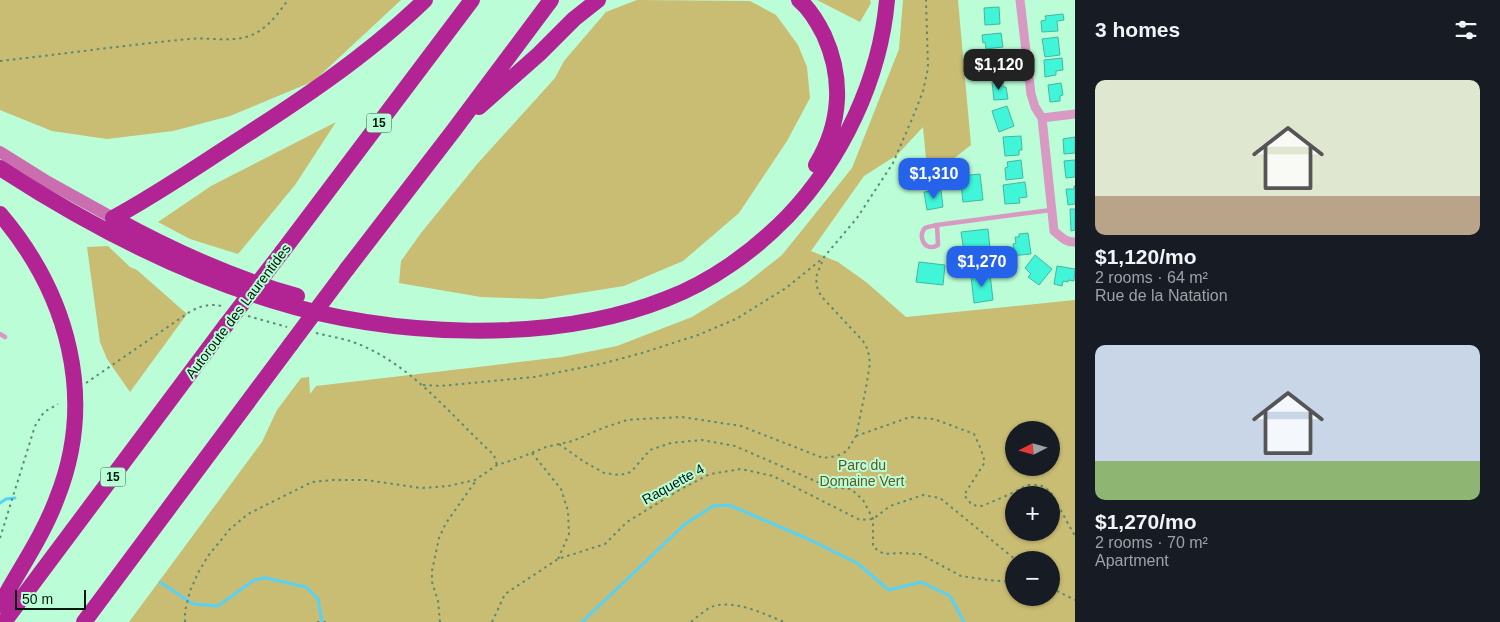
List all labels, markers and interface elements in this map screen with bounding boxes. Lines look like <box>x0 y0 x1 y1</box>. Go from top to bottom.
icon: filters <box>1452 16 1480 44</box>
text: 3 homes <box>1095 18 1180 41</box>
pin: $1,120 <box>958 48 1040 91</box>
text: $1,120 <box>975 56 1023 73</box>
icon: home <box>1243 113 1333 203</box>
road number: 15 <box>366 114 392 132</box>
pin: $1,310 <box>893 158 975 200</box>
text: $1,310 <box>910 165 958 182</box>
street label: Autoroute des Laurentides <box>182 241 294 381</box>
text: $1,120/mo <box>1095 245 1197 268</box>
pin: $1,270 <box>941 246 1023 288</box>
text: $1,270 <box>958 253 1006 270</box>
text: 2 rooms · 64 m² <box>1095 269 1208 286</box>
text: Rue de la Natation <box>1095 287 1228 304</box>
icon: home <box>1243 378 1333 468</box>
north arrow <box>1005 421 1060 476</box>
map controls <box>1005 421 1060 606</box>
park label: Parc du Domaine Vert <box>820 457 905 489</box>
street label: Raquette 4 <box>639 460 707 508</box>
road number: 15 <box>100 468 126 487</box>
button: + <box>1005 486 1060 541</box>
text: $1,270/mo <box>1095 510 1197 533</box>
text: 2 rooms · 70 m² <box>1095 534 1208 551</box>
button: − <box>1005 551 1060 606</box>
text: Apartment <box>1095 552 1169 569</box>
scale bar <box>15 587 86 610</box>
text: 50 m <box>22 591 53 607</box>

